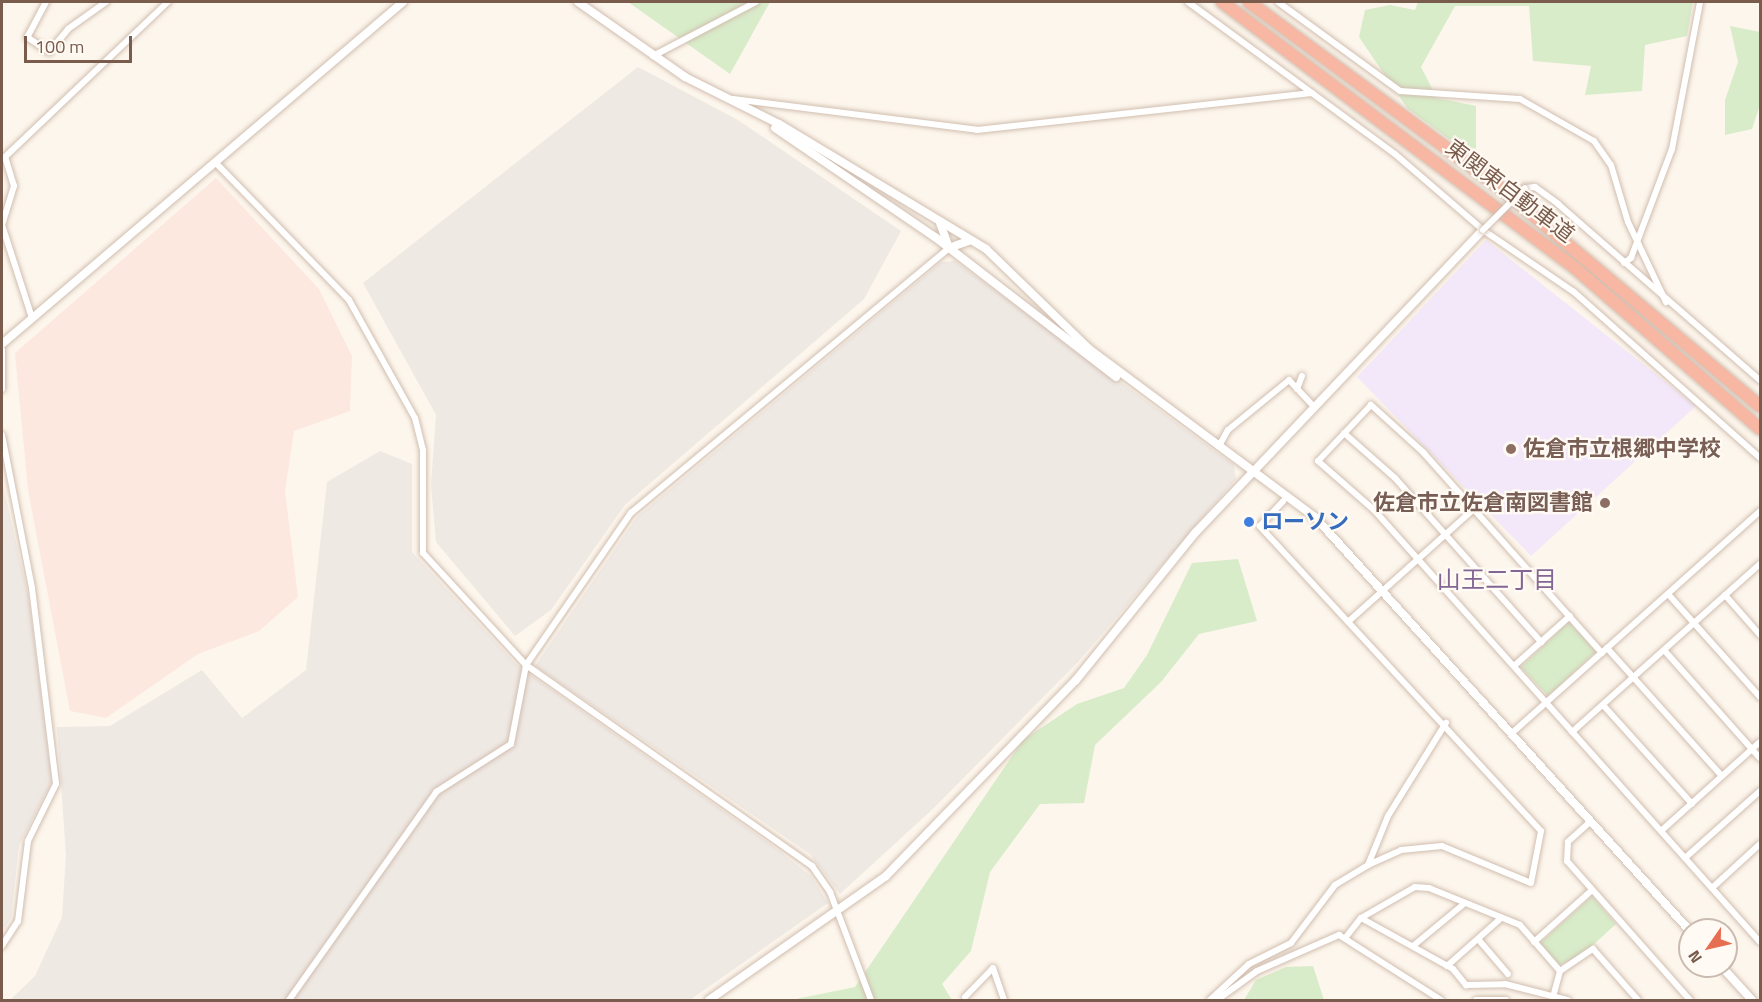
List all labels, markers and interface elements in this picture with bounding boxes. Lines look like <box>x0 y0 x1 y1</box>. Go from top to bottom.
scale bar <box>27 24 135 62</box>
text: 100 m <box>35 33 84 60</box>
street label: 東関東自動車道 <box>1441 134 1579 248</box>
place label: 佐倉市立根郷中学校 <box>1523 436 1721 462</box>
marker: 佐倉市立根郷中学校 <box>1504 442 1518 456</box>
place label: 佐倉市立佐倉南図書館 <box>1373 490 1593 516</box>
marker: 佐倉市立佐倉南図書館 <box>1598 496 1612 510</box>
place label: ローソン <box>1261 509 1349 535</box>
marker: ローソン <box>1242 515 1256 529</box>
district label: 山王二丁目 <box>1437 566 1557 594</box>
north arrow <box>1678 918 1738 978</box>
text: N <box>1682 946 1708 968</box>

